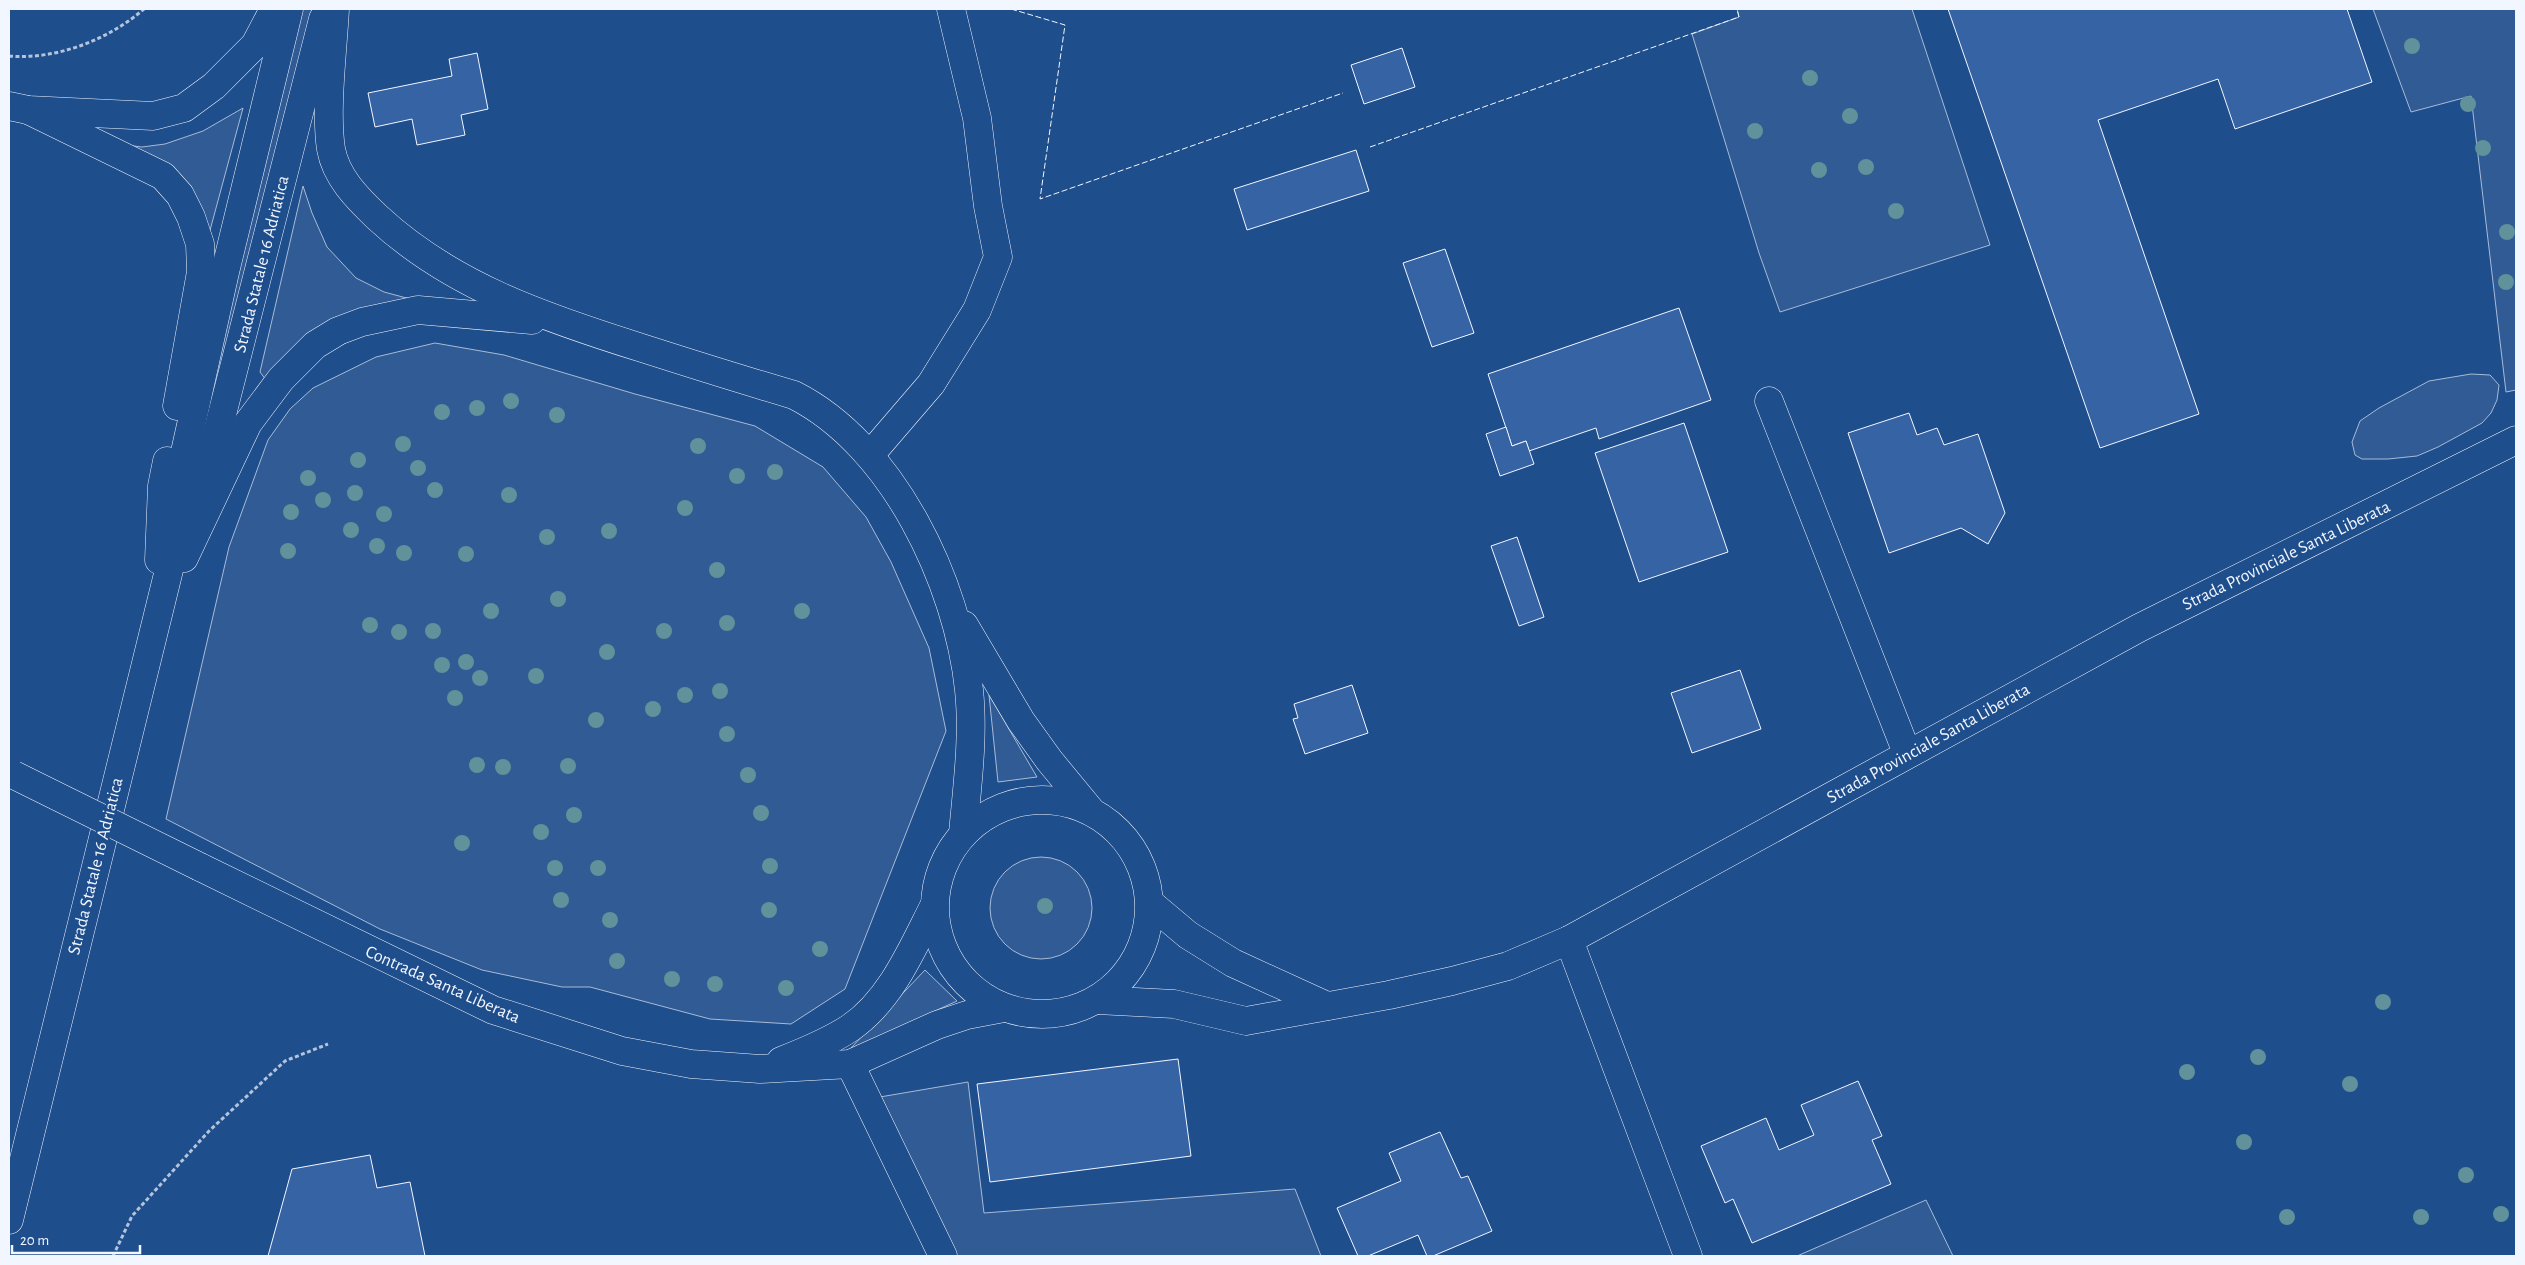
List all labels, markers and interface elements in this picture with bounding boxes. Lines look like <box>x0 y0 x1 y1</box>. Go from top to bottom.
street label: Strada Statale 16 Adriatica <box>231 174 293 355</box>
street label: Strada Provinciale Santa Liberata <box>2180 498 2393 614</box>
street label: Strada Provinciale Santa Liberata <box>1824 681 2033 807</box>
street label: Strada Statale 16 Adriatica <box>65 776 127 957</box>
street label: Contrada Santa Liberata <box>363 943 523 1027</box>
scale bar <box>12 1222 140 1254</box>
text: 20 m <box>20 1233 49 1248</box>

